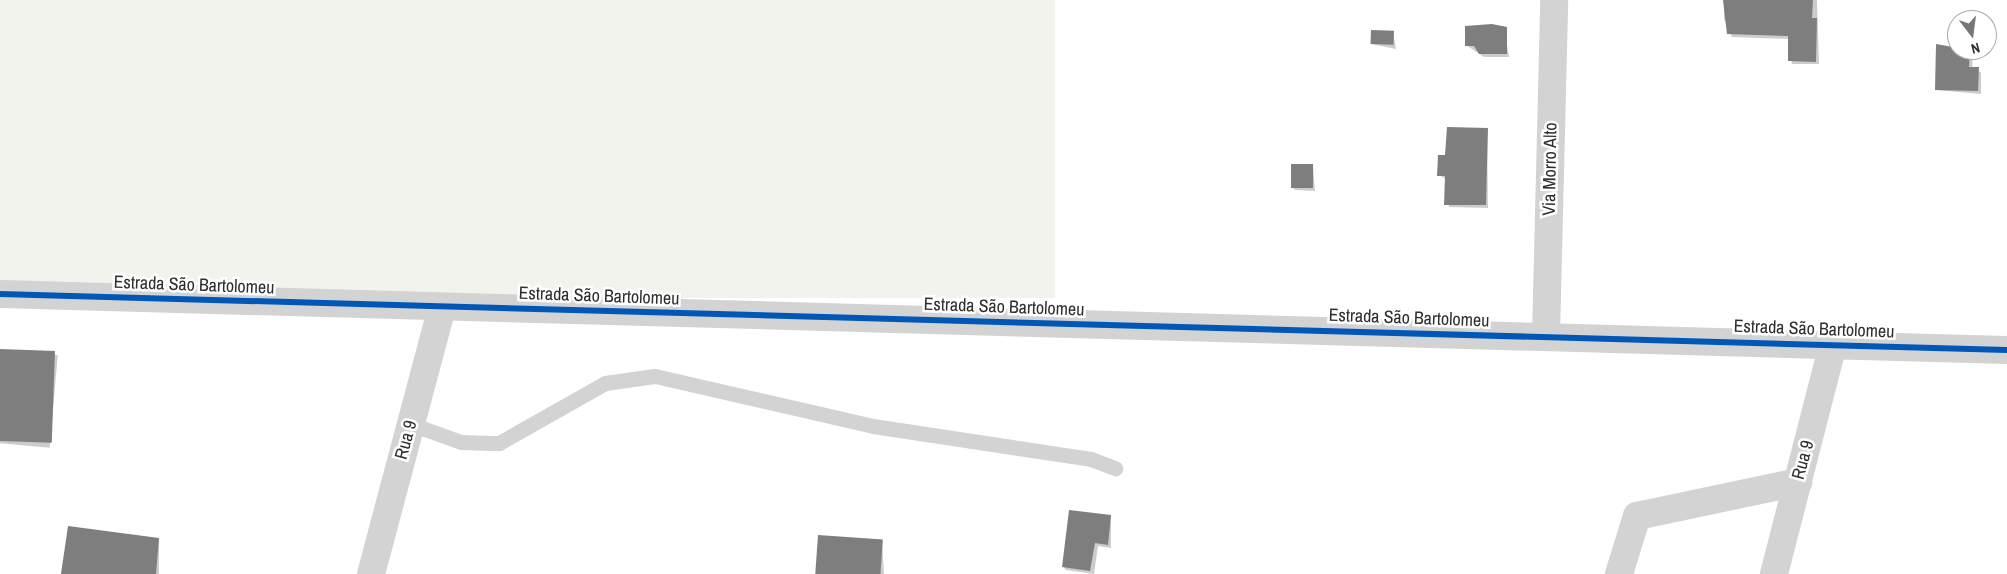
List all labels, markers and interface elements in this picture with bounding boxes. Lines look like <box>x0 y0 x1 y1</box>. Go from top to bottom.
north arrow <box>1947 10 1997 60</box>
text: N <box>1969 39 1982 58</box>
street label: Via Morro Alto <box>1538 122 1562 216</box>
street label: Estrada São Bartolomeu <box>113 271 275 299</box>
street label: Estrada São Bartolomeu <box>518 282 680 310</box>
street label: Estrada São Bartolomeu <box>923 293 1085 321</box>
street label: Estrada São Bartolomeu <box>1328 304 1490 332</box>
street label: Estrada São Bartolomeu <box>1733 315 1895 343</box>
street label: Rua 9 <box>390 418 422 462</box>
street label: Rua 9 <box>1787 438 1819 482</box>

